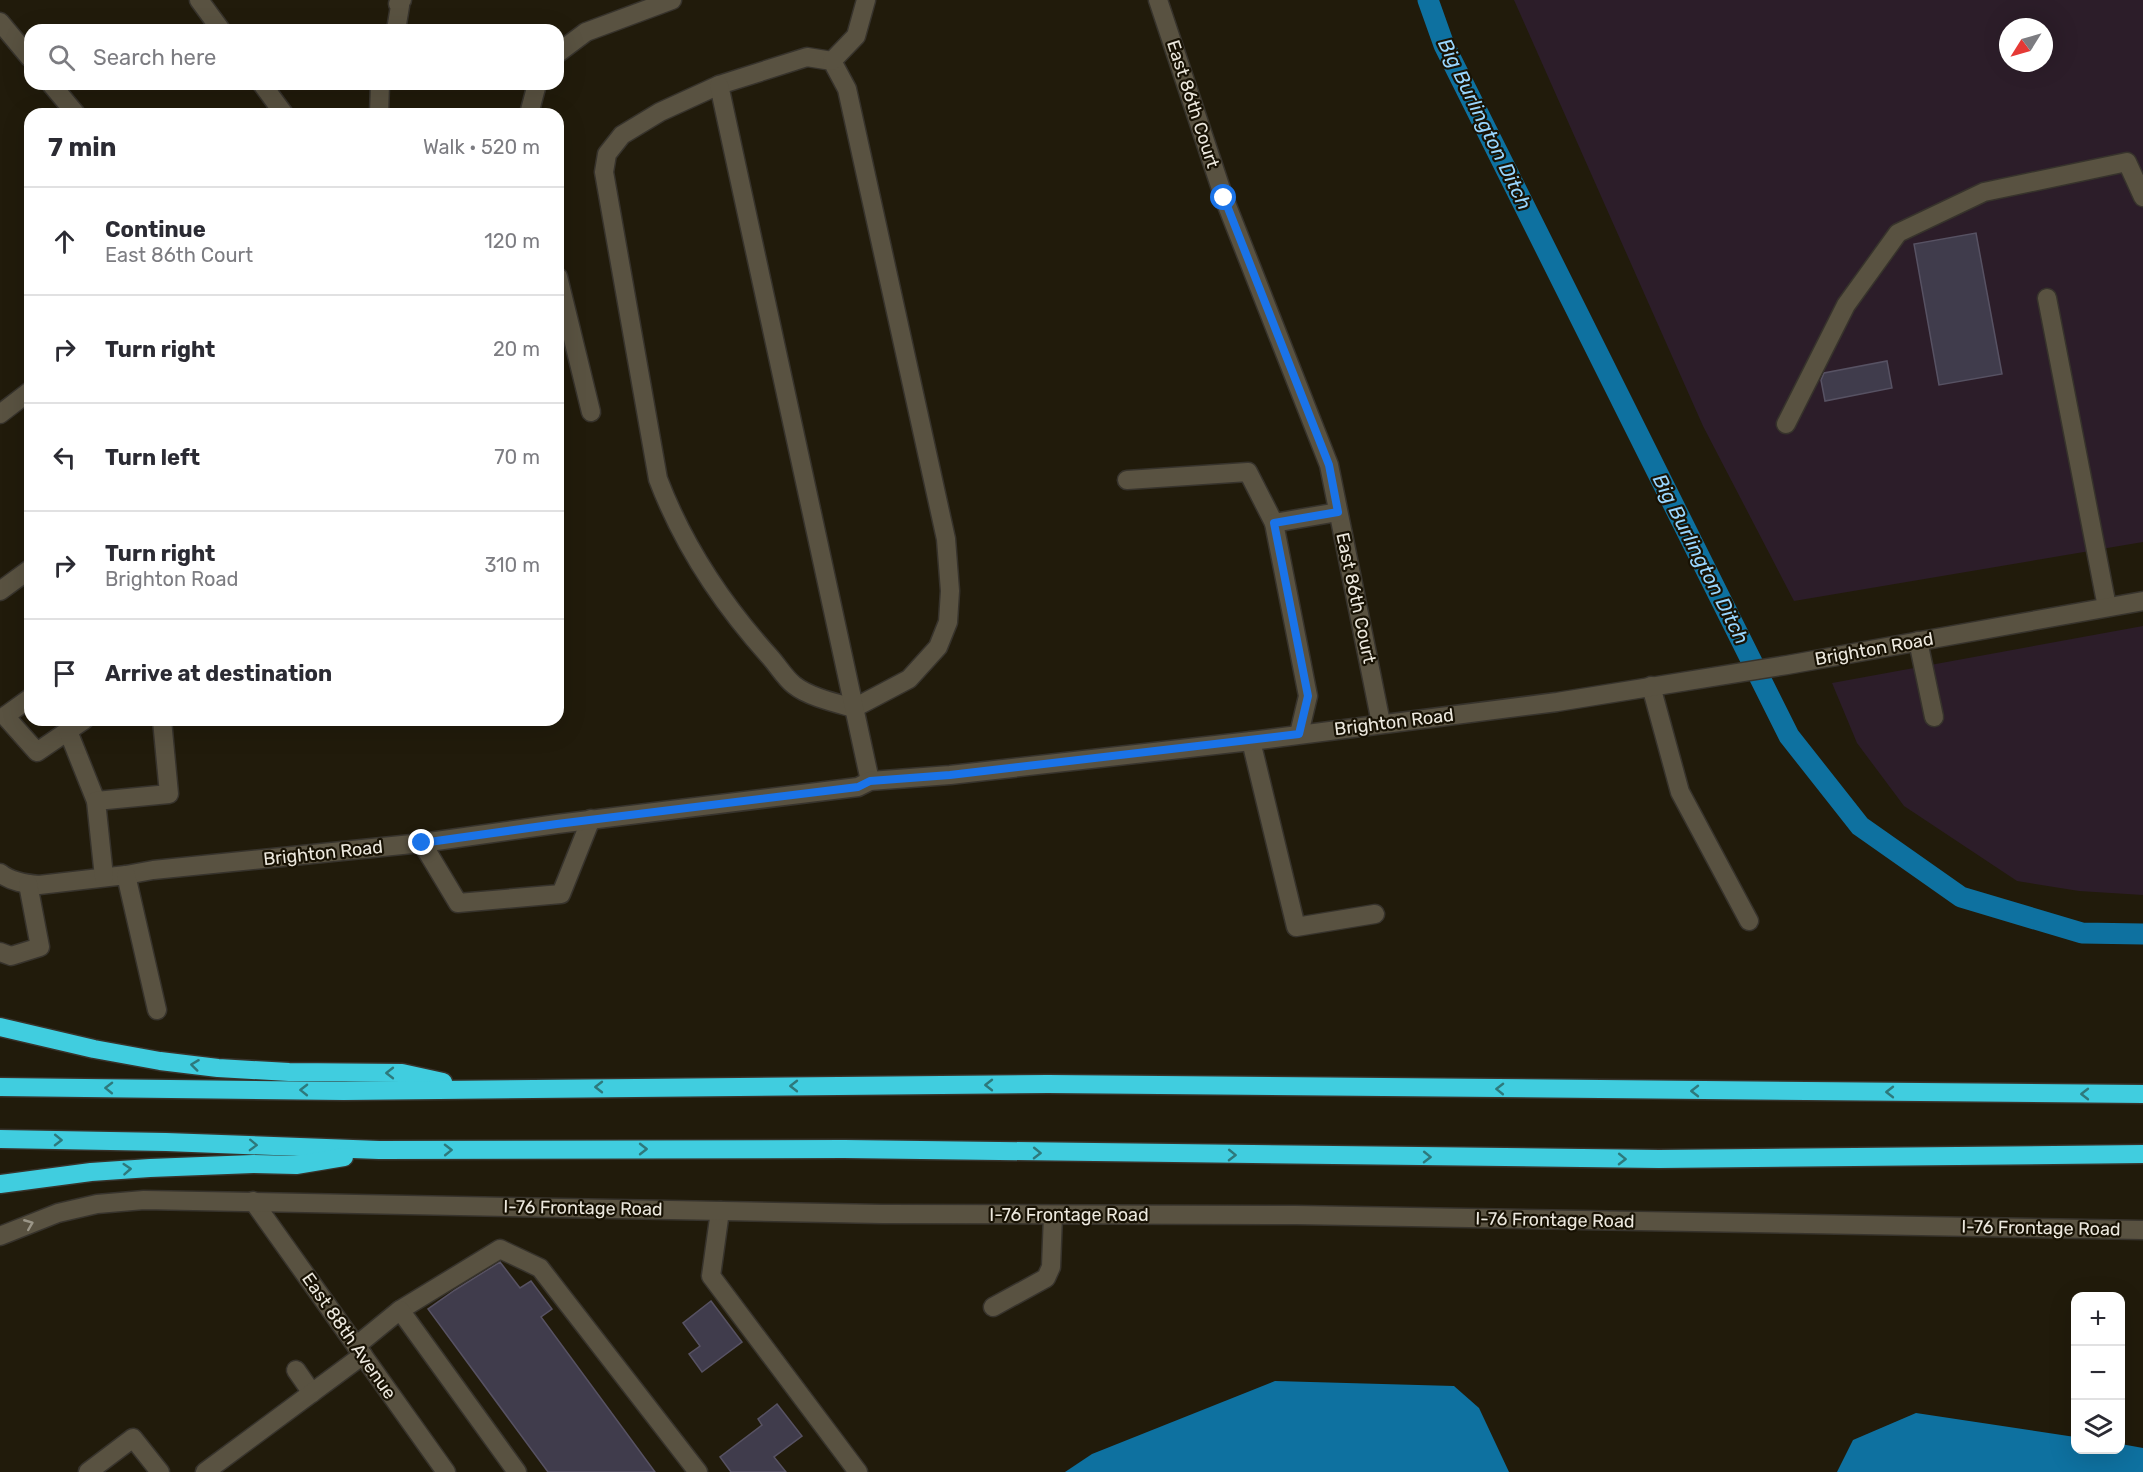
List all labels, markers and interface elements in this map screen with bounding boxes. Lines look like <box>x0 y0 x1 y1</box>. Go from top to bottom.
north arrow <box>1999 18 2053 72</box>
search box <box>24 24 564 90</box>
water label: Big Burlington Ditch <box>1433 34 1537 214</box>
street label: East 86th Court <box>1162 37 1224 171</box>
icon: search <box>45 41 78 74</box>
text: Search here <box>93 44 216 71</box>
text: 7 min <box>48 132 116 163</box>
text: Walk · 520 m <box>423 135 540 159</box>
route start <box>1210 184 1236 210</box>
text: Continue <box>105 216 206 243</box>
icon: ahead <box>48 225 81 258</box>
text: 120 m <box>484 229 540 253</box>
text: East 86th Court <box>105 243 253 267</box>
icon: right <box>48 333 81 366</box>
text: Turn right <box>105 336 215 363</box>
text: 20 m <box>493 337 540 361</box>
icon: left <box>48 441 81 474</box>
text: Turn left <box>105 444 200 471</box>
text: 70 m <box>494 445 540 469</box>
water label: Big Burlington Ditch <box>1648 470 1754 648</box>
street label: East 86th Court <box>1331 531 1381 665</box>
text: Turn right <box>105 540 215 567</box>
icon: right <box>48 549 81 582</box>
text: 310 m <box>484 553 540 577</box>
text: Brighton Road <box>105 567 239 591</box>
street label: Brighton Road <box>1813 628 1935 670</box>
icon: arrive <box>48 657 81 690</box>
text: Arrive at destination <box>105 660 332 687</box>
street label: Brighton Road <box>1333 704 1455 740</box>
route end <box>408 829 434 855</box>
street label: Brighton Road <box>262 836 384 870</box>
one-way arrow <box>191 1059 200 1072</box>
one-way arrow <box>386 1067 395 1079</box>
one-way arrow <box>985 1079 994 1091</box>
one-way arrow <box>790 1080 799 1092</box>
one-way arrow <box>595 1081 604 1093</box>
one-way arrow <box>105 1082 114 1094</box>
one-way arrow <box>1495 1083 1504 1095</box>
one-way arrow <box>300 1084 309 1096</box>
one-way arrow <box>1690 1085 1699 1097</box>
one-way arrow <box>1885 1086 1894 1098</box>
one-way arrow <box>2080 1088 2089 1100</box>
one-way arrow <box>54 1134 63 1146</box>
one-way arrow <box>249 1139 258 1152</box>
one-way arrow <box>639 1143 648 1155</box>
one-way arrow <box>444 1144 453 1156</box>
one-way arrow <box>1033 1147 1042 1159</box>
one-way arrow <box>1228 1149 1237 1161</box>
one-way arrow <box>1423 1151 1432 1163</box>
one-way arrow <box>1618 1153 1627 1165</box>
one-way arrow <box>123 1163 132 1176</box>
street label: I-76 Frontage Road <box>503 1196 663 1220</box>
street label: I-76 Frontage Road <box>989 1204 1149 1226</box>
street label: I-76 Frontage Road <box>1475 1208 1635 1232</box>
street label: I-76 Frontage Road <box>1961 1216 2121 1240</box>
one-way arrow <box>23 1219 34 1231</box>
street label: East 88th Avenue <box>297 1269 401 1403</box>
map controls <box>2071 1292 2125 1454</box>
button: + <box>2071 1292 2125 1346</box>
button: − <box>2071 1346 2125 1400</box>
button: layers <box>2071 1400 2125 1454</box>

